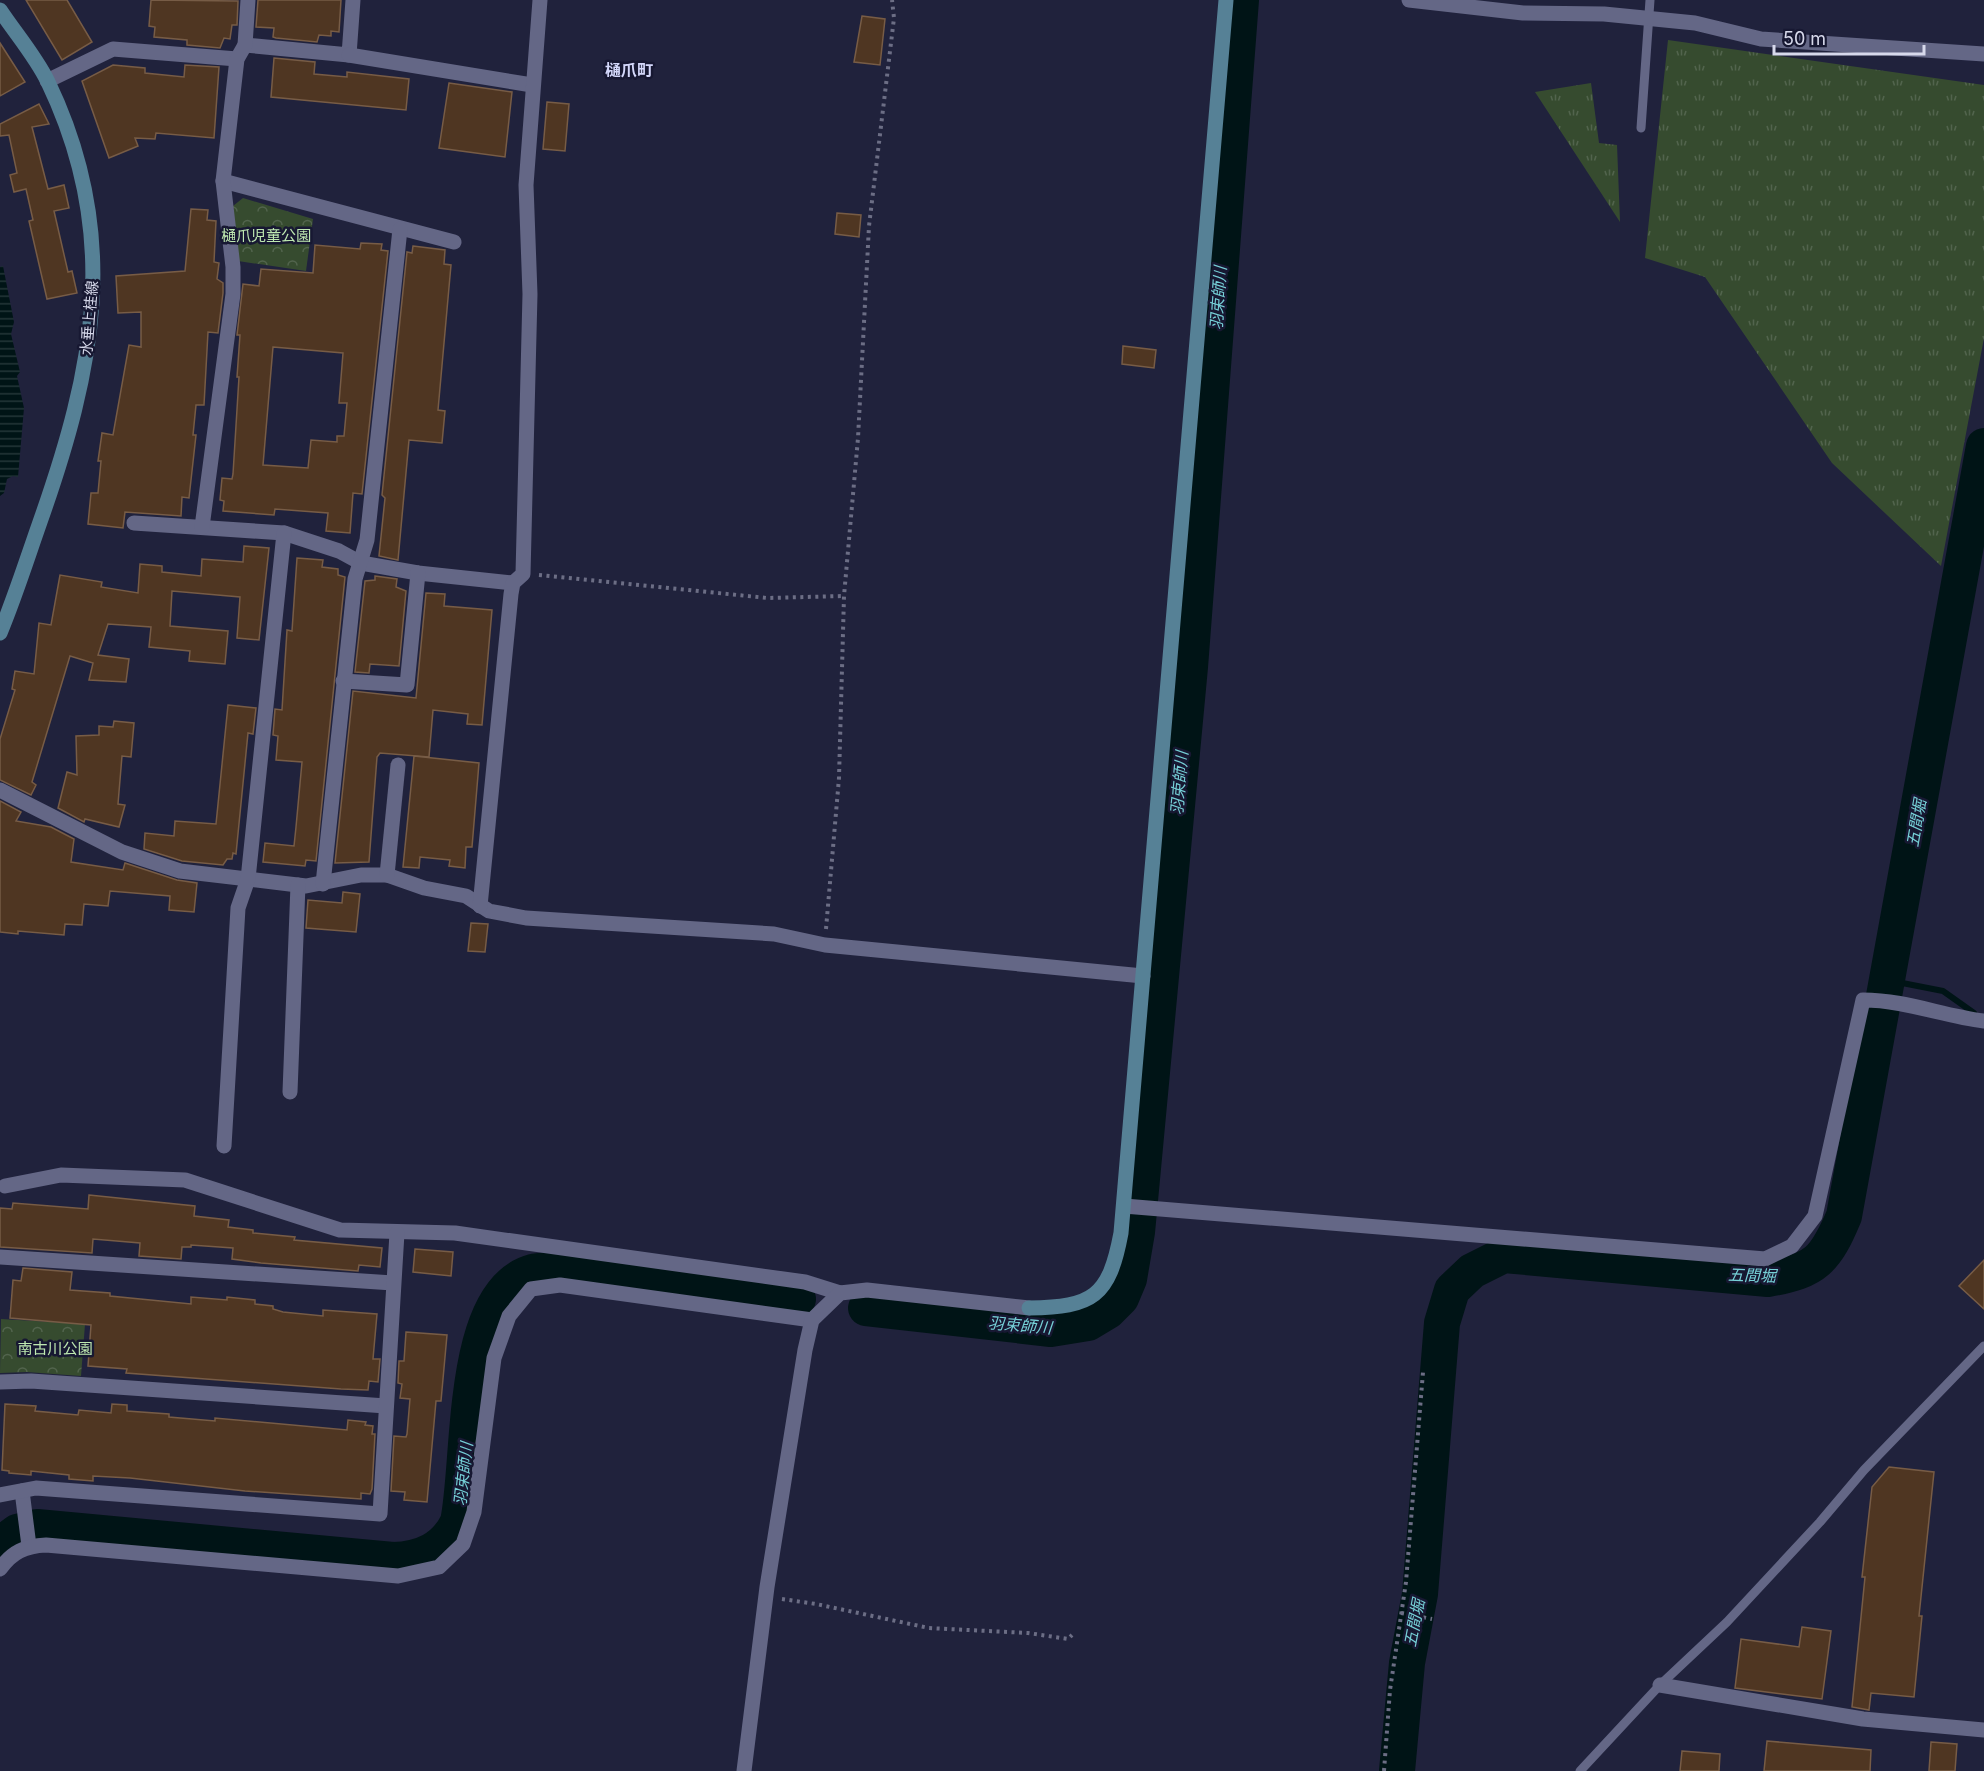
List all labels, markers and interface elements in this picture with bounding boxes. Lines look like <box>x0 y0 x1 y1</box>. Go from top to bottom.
scale bar <box>1774 18 1924 56</box>
text: 50 m <box>1783 28 1826 49</box>
district label: 樋爪町 <box>605 60 653 80</box>
park label: 樋爪児童公園 <box>221 226 311 245</box>
water label: 羽束師川 <box>1206 263 1230 331</box>
street label: 水垂上桂線 <box>76 280 102 356</box>
water label: 羽束師川 <box>1166 748 1192 816</box>
water label: 五間堀 <box>1902 795 1931 848</box>
water label: 五間堀 <box>1728 1264 1779 1286</box>
water label: 羽束師川 <box>987 1312 1055 1338</box>
park label: 南古川公園 <box>17 1339 93 1358</box>
water label: 羽束師川 <box>450 1439 476 1507</box>
water label: 五間堀 <box>1400 1595 1429 1648</box>

